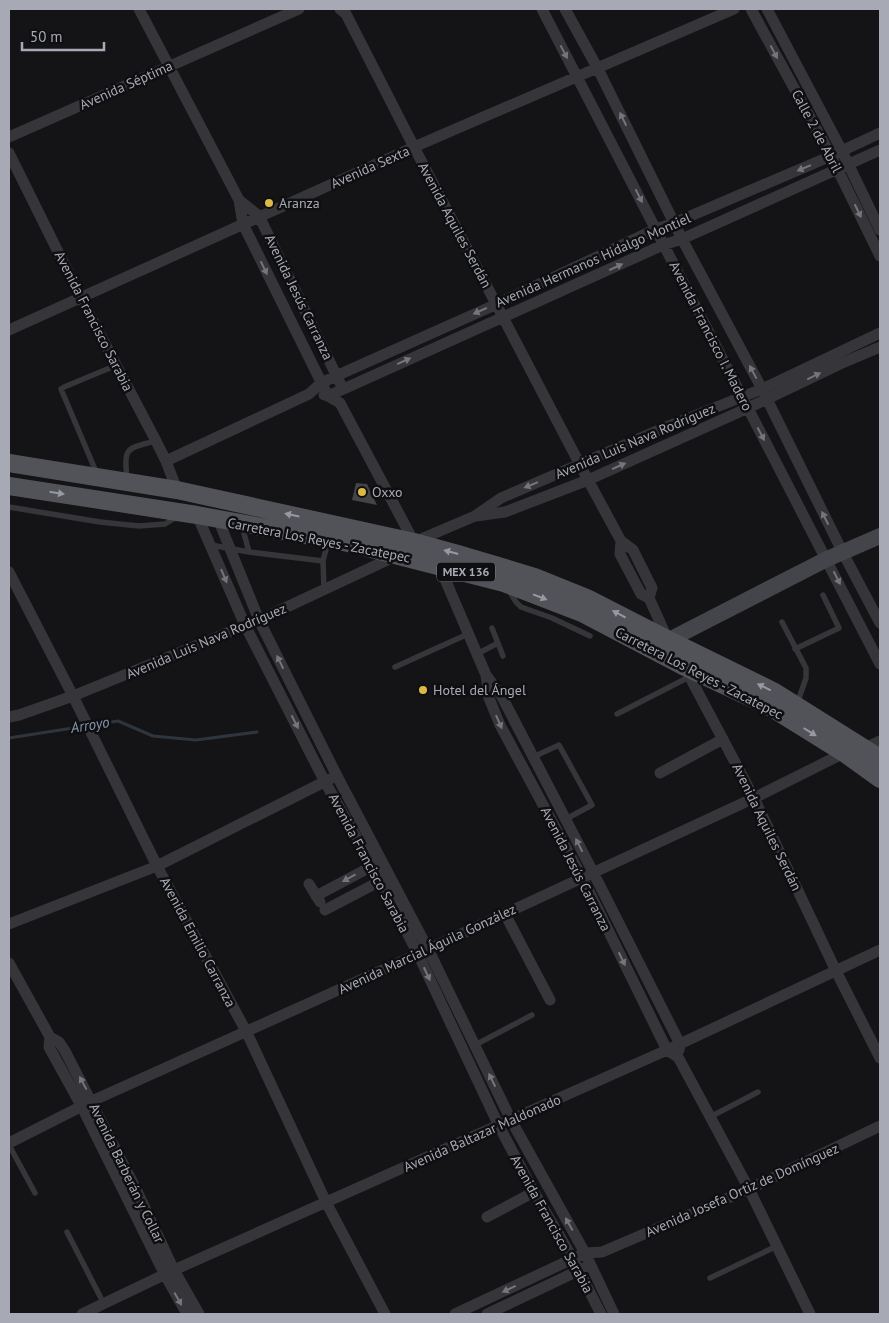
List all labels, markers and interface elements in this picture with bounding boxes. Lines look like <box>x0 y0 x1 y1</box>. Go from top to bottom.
scale bar <box>22 20 105 52</box>
text: 50 m <box>30 27 63 46</box>
one-way arrow <box>770 44 778 59</box>
one-way arrow <box>560 45 568 59</box>
street label: Avenida Séptima <box>77 56 175 114</box>
street label: Calle 2 de Abril <box>788 86 846 176</box>
one-way arrow <box>618 112 626 126</box>
street label: Avenida Sexta <box>328 142 412 192</box>
street label: Avenida Aquiles Serdán <box>414 159 496 291</box>
one-way arrow <box>797 164 811 172</box>
one-way arrow <box>635 189 643 204</box>
place label: Aranza <box>279 194 320 212</box>
marker: Aranza <box>263 197 275 209</box>
one-way arrow <box>854 204 862 218</box>
street label: Avenida Hermanos Hidalgo Montiel <box>493 209 693 311</box>
street label: Avenida Jesús Carranza <box>261 231 337 363</box>
street label: Avenida Francisco Sarabia <box>51 248 137 394</box>
street label: Avenida Francisco I. Madero <box>665 258 757 414</box>
one-way arrow <box>260 261 268 275</box>
one-way arrow <box>609 262 624 271</box>
one-way arrow <box>473 308 487 316</box>
one-way arrow <box>397 357 411 365</box>
one-way arrow <box>749 365 757 379</box>
one-way arrow <box>807 372 821 380</box>
street label: Avenida Luis Nava Rodríguez <box>552 399 718 483</box>
one-way arrow <box>757 427 766 441</box>
one-way arrow <box>612 462 626 470</box>
one-way arrow <box>524 482 538 490</box>
place label: Oxxo <box>372 483 403 501</box>
marker: Oxxo <box>356 486 368 498</box>
one-way arrow <box>49 490 65 498</box>
one-way arrow <box>821 510 829 525</box>
one-way arrow <box>284 511 300 519</box>
street label: Carretera Los Reyes - Zacatepec <box>226 513 412 567</box>
one-way arrow <box>443 548 458 556</box>
road number: MEX 136 <box>437 562 495 582</box>
one-way arrow <box>221 569 229 583</box>
one-way arrow <box>833 571 841 585</box>
one-way arrow <box>533 593 548 601</box>
street label: Avenida Luis Nava Rodríguez <box>123 599 289 683</box>
one-way arrow <box>612 610 626 618</box>
street label: Carretera Los Reyes - Zacatepec <box>612 623 786 723</box>
one-way arrow <box>276 654 284 669</box>
place label: Hotel del Ángel <box>433 681 526 699</box>
one-way arrow <box>757 683 771 691</box>
marker: Hotel del Ángel <box>417 684 429 696</box>
water label: Arroyo <box>68 712 111 737</box>
one-way arrow <box>290 715 299 730</box>
one-way arrow <box>496 715 504 729</box>
one-way arrow <box>804 727 817 736</box>
street label: Avenida Aquiles Serdán <box>728 760 806 894</box>
street label: Avenida Francisco Sarabia <box>325 790 413 936</box>
street label: Avenida Jesús Carranza <box>537 804 615 934</box>
one-way arrow <box>575 837 583 852</box>
street label: Avenida Emilio Carranza <box>156 874 240 1010</box>
one-way arrow <box>342 874 356 882</box>
street label: Avenida Marcial Águila González <box>335 900 519 998</box>
one-way arrow <box>618 952 626 966</box>
one-way arrow <box>423 967 431 982</box>
one-way arrow <box>488 1073 496 1088</box>
one-way arrow <box>78 1077 87 1090</box>
street label: Avenida Baltazar Maldonado <box>400 1090 564 1176</box>
street label: Avenida Barberán y Collar <box>85 1100 169 1246</box>
street label: Avenida Josefa Ortiz de Domínguez <box>643 1139 841 1241</box>
street label: Avenida Francisco Sarabia <box>507 1152 598 1296</box>
one-way arrow <box>564 1217 573 1231</box>
one-way arrow <box>502 1285 516 1293</box>
one-way arrow <box>174 1293 183 1306</box>

